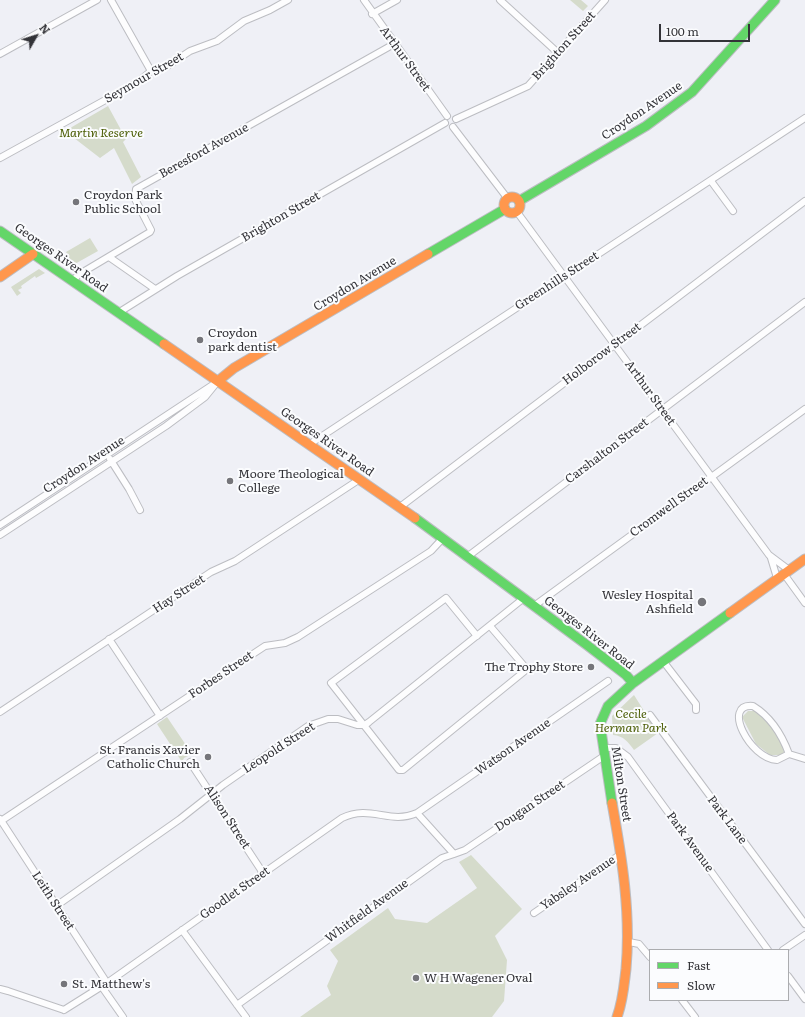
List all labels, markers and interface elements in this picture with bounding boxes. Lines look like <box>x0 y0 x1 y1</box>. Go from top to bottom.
street label: Brighton Street <box>529 8 599 84</box>
north arrow <box>16 16 56 56</box>
scale bar <box>661 16 752 42</box>
text: N <box>36 20 54 37</box>
text: 100 m <box>666 22 699 40</box>
street label: Arthur Street <box>377 24 433 94</box>
street label: Seymour Street <box>102 50 186 106</box>
street label: Croydon Avenue <box>599 79 685 143</box>
street label: Beresford Avenue <box>157 120 251 182</box>
park label: Martin Reserve <box>59 126 143 140</box>
place label: Croydon Park Public School <box>84 188 162 216</box>
street label: Brighton Street <box>239 189 323 245</box>
marker: Croydon Park Public School <box>71 197 81 207</box>
street label: Georges River Road <box>12 220 110 296</box>
street label: Greenhills Street <box>512 249 602 313</box>
street label: Croydon Avenue <box>311 254 399 314</box>
street label: Holborow Street <box>560 320 644 388</box>
place label: Croydon park dentist <box>208 326 277 354</box>
marker: Croydon park dentist <box>195 335 205 345</box>
street label: Arthur Street <box>622 358 678 428</box>
street label: Georges River Road <box>278 404 376 480</box>
street label: Carshalton Street <box>563 415 651 487</box>
street label: Croydon Avenue <box>41 433 127 497</box>
place label: Moore Theological College <box>238 467 344 495</box>
street label: Cromwell Street <box>627 474 711 540</box>
marker: Moore Theological College <box>225 476 235 486</box>
street label: Hay Street <box>150 572 208 616</box>
place label: Wesley Hospital Ashfield <box>602 588 693 616</box>
street label: Georges River Road <box>541 593 637 673</box>
marker: Wesley Hospital Ashfield <box>696 596 708 608</box>
street label: Forbes Street <box>186 648 256 702</box>
place label: The Trophy Store <box>484 660 583 674</box>
marker: The Trophy Store <box>586 662 596 672</box>
park label: Cecile Herman Park <box>595 707 667 735</box>
street label: Watson Avenue <box>473 716 553 778</box>
street label: Leopold Street <box>240 719 318 777</box>
place label: St. Francis Xavier Catholic Church <box>100 743 200 771</box>
street label: Milton Street <box>608 745 634 823</box>
marker: St. Francis Xavier Catholic Church <box>203 752 213 762</box>
street label: Dougan Street <box>492 777 568 835</box>
street label: Alison Street <box>201 782 253 852</box>
street label: Park Lane <box>704 793 750 847</box>
street label: Park Avenue <box>663 809 717 875</box>
street label: Yabsley Avenue <box>538 853 618 913</box>
street label: Goodlet Street <box>197 864 273 922</box>
street label: Leith Street <box>29 869 77 933</box>
street label: Whitfield Avenue <box>323 876 411 946</box>
legend <box>649 949 789 1001</box>
text: Fast <box>687 956 710 974</box>
place label: W H Wagener Oval <box>424 971 532 985</box>
marker: W H Wagener Oval <box>411 973 421 983</box>
text: Slow <box>687 976 715 994</box>
place label: St. Matthew's <box>72 977 150 991</box>
marker: St. Matthew's <box>59 979 69 989</box>

